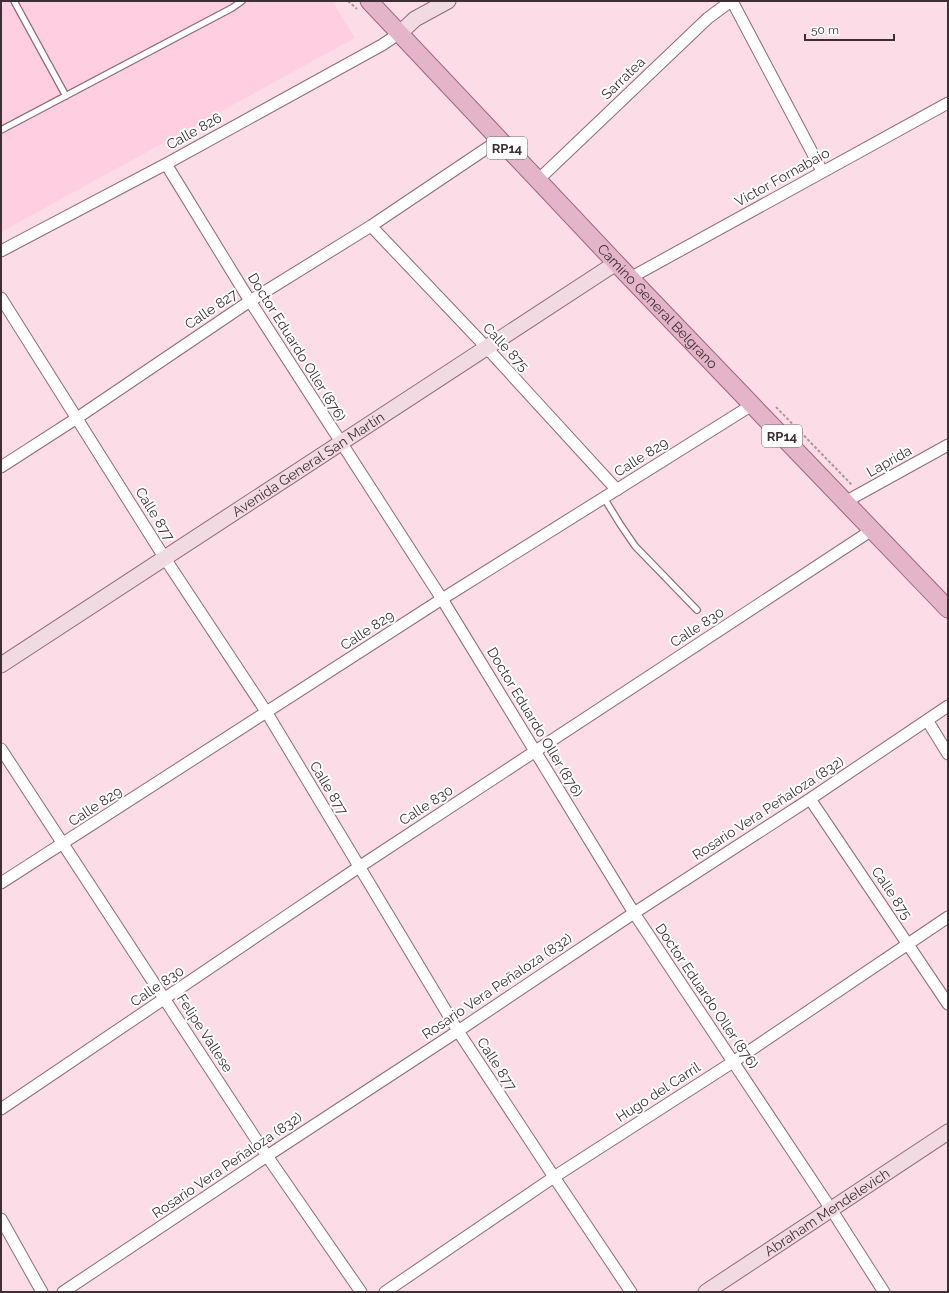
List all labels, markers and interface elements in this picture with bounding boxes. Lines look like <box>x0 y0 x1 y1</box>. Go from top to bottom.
scale bar <box>805 16 894 42</box>
text: 50 m <box>811 23 839 37</box>
street label: Sarratea <box>598 54 648 102</box>
street label: Calle 826 <box>164 109 224 153</box>
road number: RP14 <box>487 137 527 159</box>
street label: Víctor Fornabaio <box>732 144 832 210</box>
street label: Camino General Belgrano <box>594 241 721 372</box>
street label: Doctor Eduardo Oller (876) <box>245 270 349 424</box>
street label: Calle 827 <box>182 285 241 332</box>
street label: Calle 875 <box>480 320 533 375</box>
street label: Avenida General San Martín <box>229 409 387 520</box>
road number: RP14 <box>762 425 802 447</box>
street label: Calle 829 <box>611 434 671 480</box>
street label: Laprida <box>864 442 914 480</box>
street label: Calle 877 <box>132 484 178 544</box>
street label: Calle 830 <box>667 604 727 650</box>
street label: Calle 829 <box>337 607 397 653</box>
street label: Doctor Eduardo Oller (876) <box>484 644 586 800</box>
street label: Rosario Vera Peñaloza (832) <box>689 753 847 863</box>
street label: Calle 877 <box>307 758 352 818</box>
street label: Calle 830 <box>396 782 456 828</box>
street label: Calle 829 <box>65 783 125 829</box>
street label: Calle 875 <box>869 864 916 923</box>
street label: Doctor Eduardo Oller (876) <box>652 920 762 1072</box>
street label: Rosario Vera Peñaloza (832) <box>419 930 575 1042</box>
street label: Calle 830 <box>127 962 187 1010</box>
street label: Felipe Vallese <box>174 991 236 1075</box>
street label: Calle 877 <box>474 1035 520 1094</box>
street label: Hugo del Carril <box>613 1059 703 1125</box>
street label: Rosario Vera Peñaloza (832) <box>149 1109 305 1221</box>
street label: Abraham Mendelevich <box>761 1165 893 1259</box>

